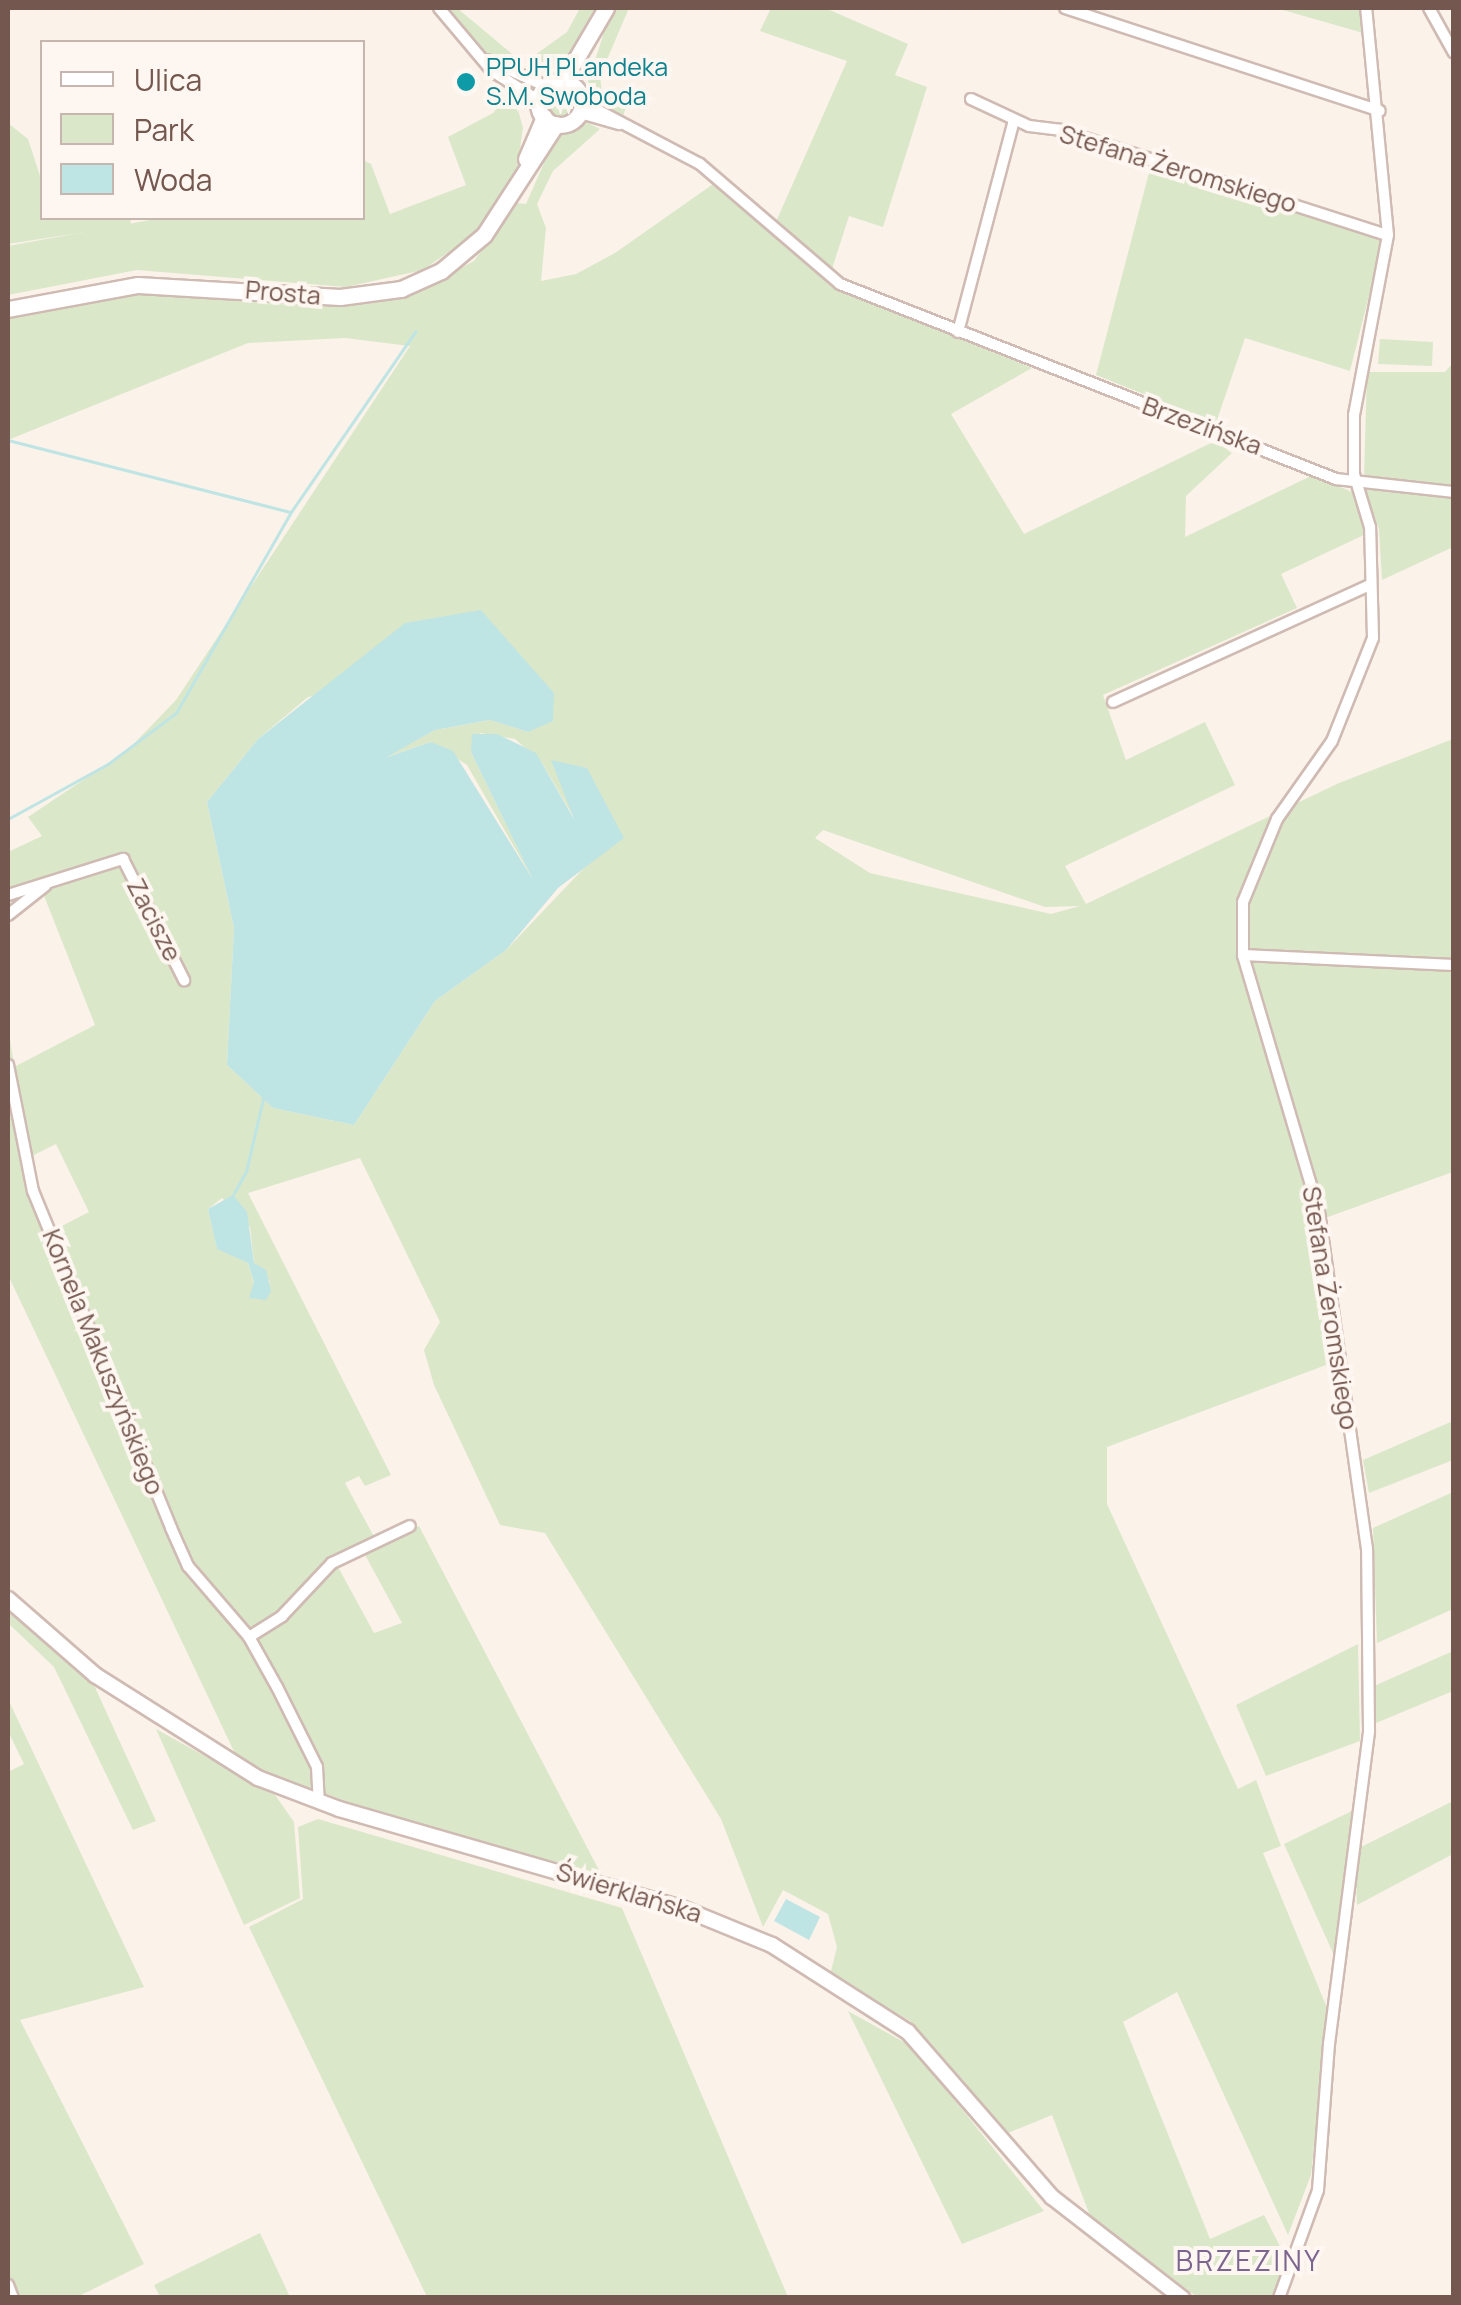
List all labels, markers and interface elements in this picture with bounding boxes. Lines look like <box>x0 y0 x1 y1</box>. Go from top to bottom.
legend <box>40 40 365 220</box>
place label: PPUH PLandeka S.M. Swoboda <box>486 53 668 112</box>
text: Ulica <box>134 59 202 100</box>
marker: PPUH PLandeka S.M. Swoboda <box>455 71 477 93</box>
text: Park <box>134 109 194 150</box>
street label: Stefana Żeromskiego <box>1056 119 1300 219</box>
text: Woda <box>134 159 212 200</box>
street label: Prosta <box>244 275 322 311</box>
street label: Brzezińska <box>1138 391 1266 461</box>
street label: Zacisze <box>121 874 187 966</box>
street label: Stefana Żeromskiego <box>1296 1184 1364 1432</box>
street label: Kornela Makuszyńskiego <box>36 1225 170 1499</box>
street label: Świerklańska <box>553 1857 705 1929</box>
district label: BRZEZINY <box>1176 2243 1322 2277</box>

